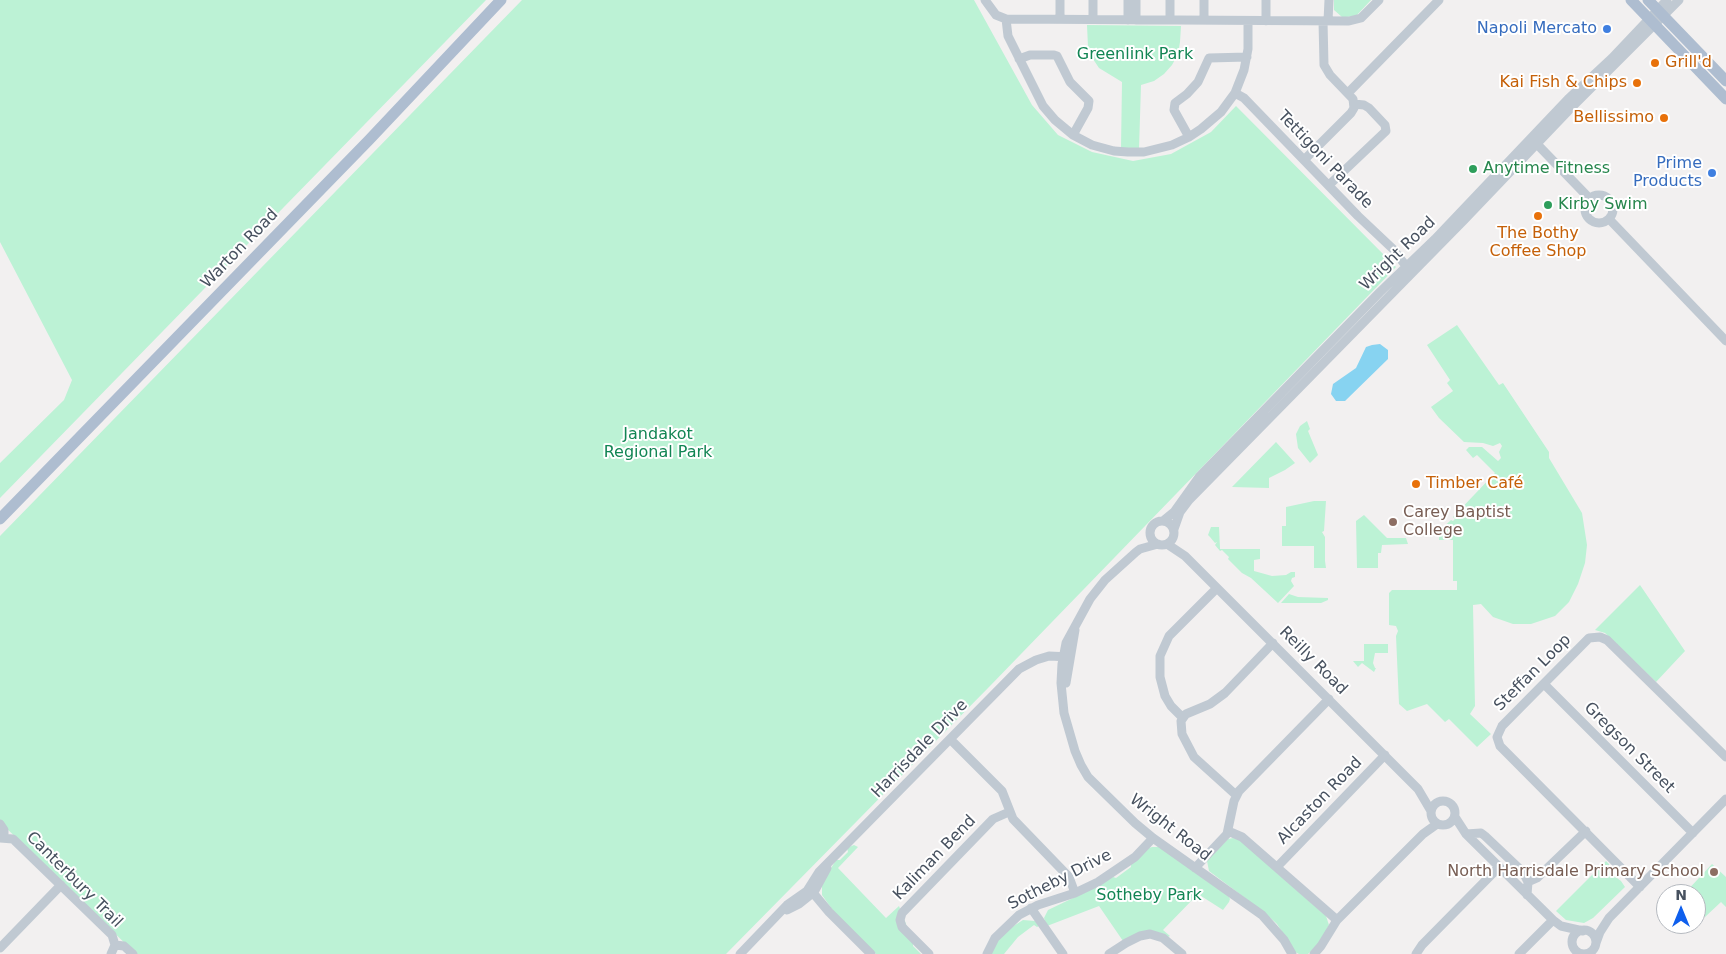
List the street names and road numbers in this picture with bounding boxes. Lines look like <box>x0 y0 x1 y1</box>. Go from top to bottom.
street label: Tettigoni Parade <box>1273 107 1377 213</box>
street label: Warton Road <box>197 205 283 293</box>
street label: Wright Road <box>1356 213 1440 295</box>
street label: Reilly Road <box>1275 623 1351 699</box>
street label: Steffan Loop <box>1491 631 1575 715</box>
street label: Harrisdale Drive <box>868 696 972 802</box>
street label: Gregson Street <box>1580 699 1678 797</box>
street label: Alcaston Road <box>1274 753 1366 849</box>
street label: Wright Road <box>1126 790 1214 866</box>
street label: Kaliman Bend <box>890 812 980 904</box>
street label: Canterbury Trail <box>22 828 126 932</box>
street label: Sotheby Drive <box>1005 846 1115 914</box>

